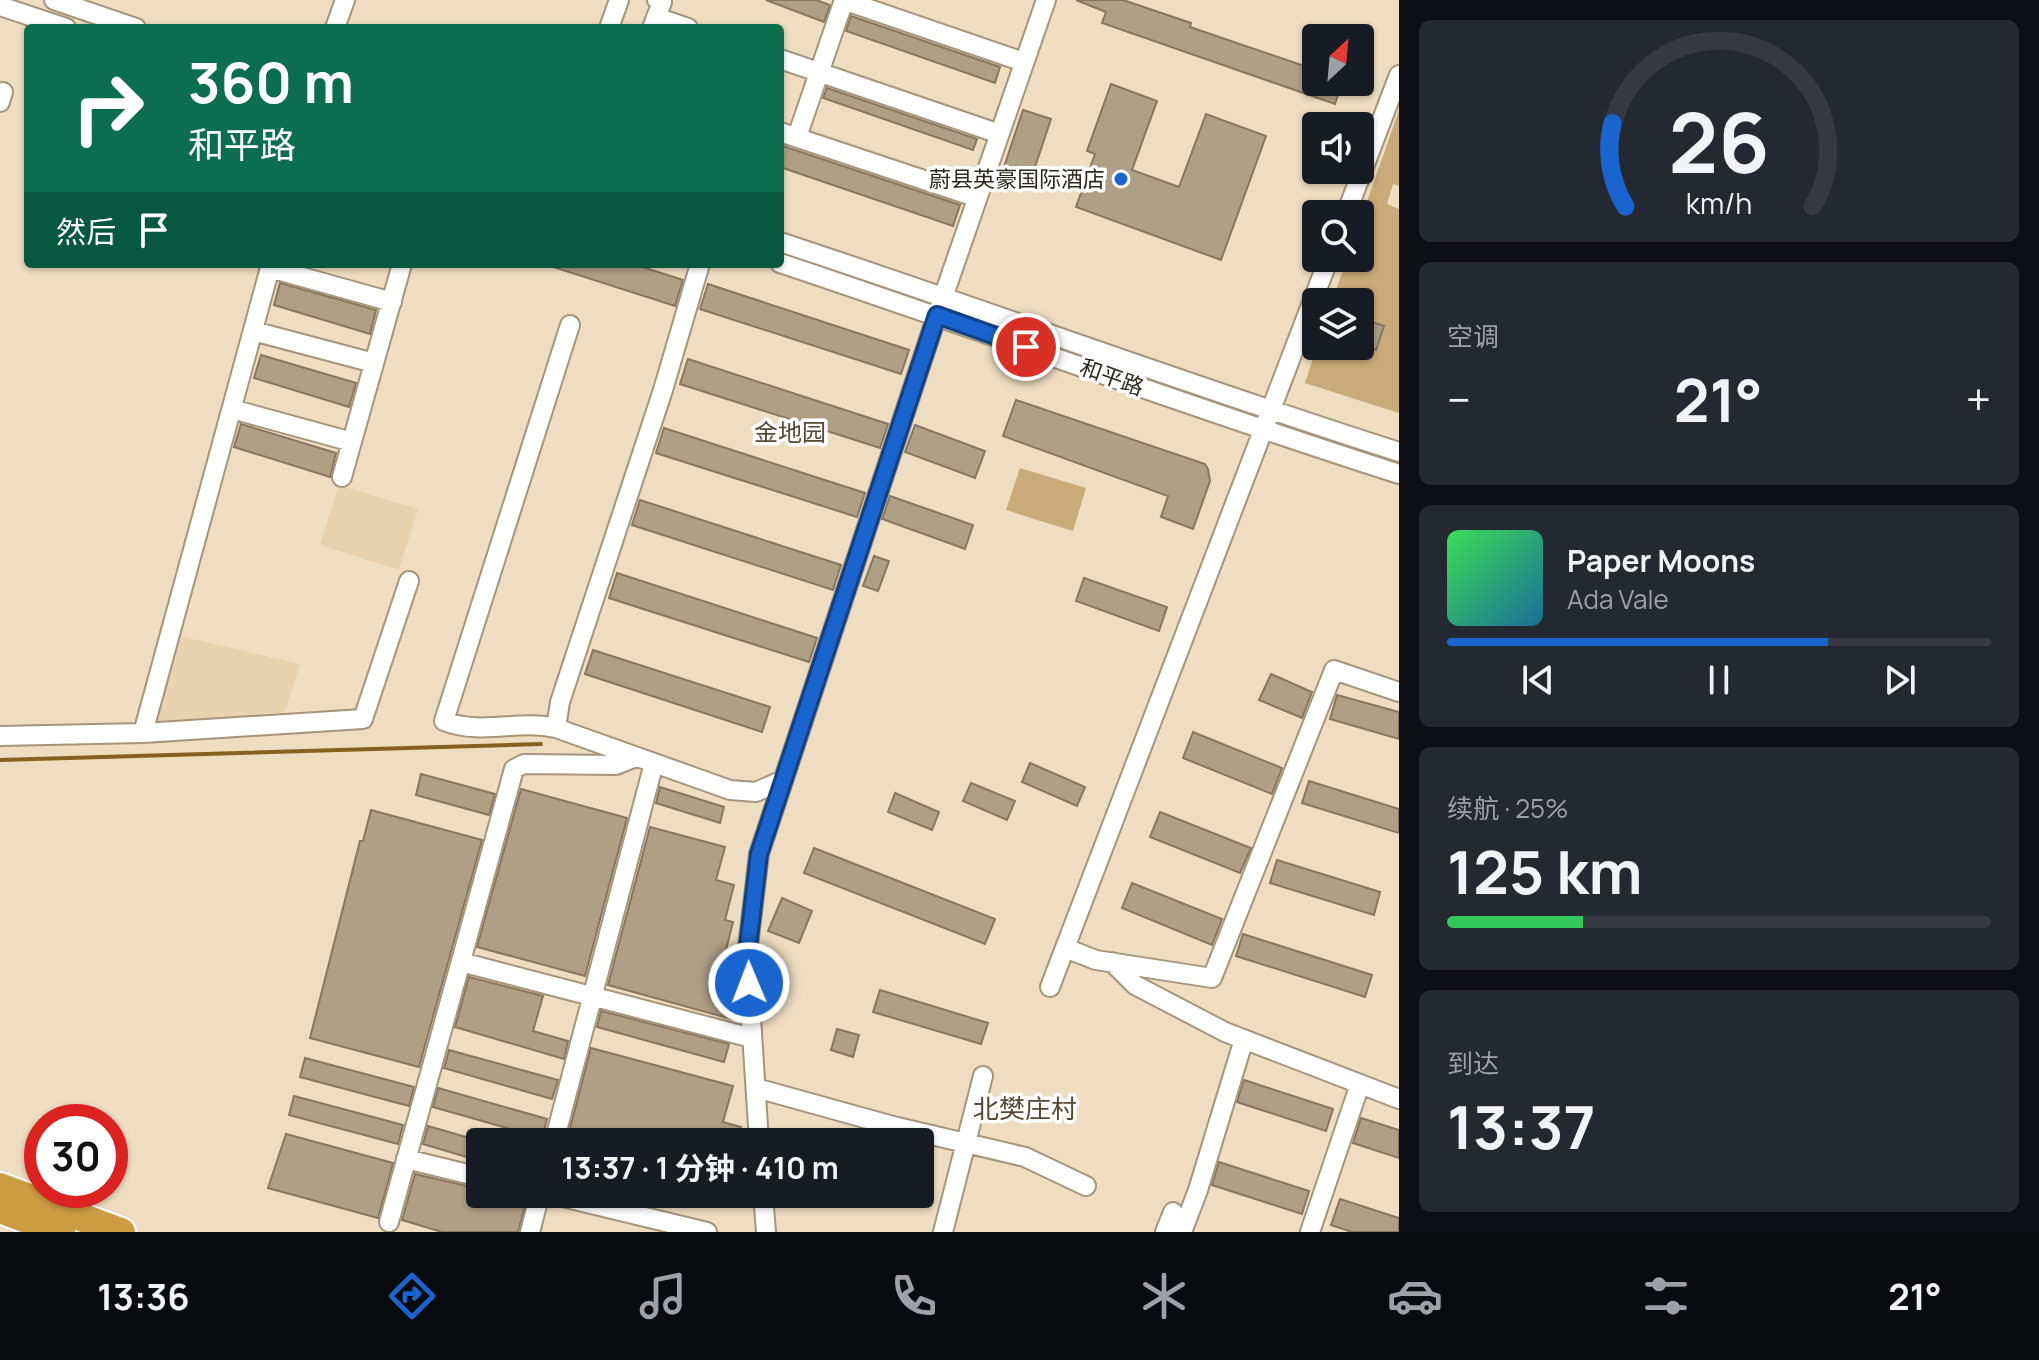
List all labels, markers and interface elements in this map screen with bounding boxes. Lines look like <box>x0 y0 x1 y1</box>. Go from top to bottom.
north arrow <box>1302 24 1374 96</box>
map controls <box>1302 24 1374 360</box>
text: 360 m <box>188 43 354 120</box>
icon: right <box>56 56 160 160</box>
text: 26 <box>1668 84 1770 198</box>
button: sound <box>1302 112 1374 184</box>
text: 和平路 <box>188 120 296 169</box>
place label: 蔚县英豪国际酒店 <box>929 164 1105 194</box>
marker: 蔚县英豪国际酒店 <box>1112 170 1130 188</box>
text: km/h <box>1686 184 1752 223</box>
button: search <box>1302 200 1374 272</box>
icon: arrive <box>132 208 176 252</box>
text: 然后 <box>56 211 116 252</box>
button: layers <box>1302 288 1374 360</box>
pin <box>992 313 1060 381</box>
text: 空调 <box>1447 318 1499 354</box>
icon: arrive <box>1004 325 1048 369</box>
street label: 和平路 <box>1076 352 1148 402</box>
text: 21° <box>1674 358 1763 440</box>
text: − <box>1447 369 1471 429</box>
text: + <box>1966 369 1991 429</box>
district label: 金地园 <box>754 415 826 448</box>
text: Paper Moons <box>1567 540 1755 581</box>
text: Ada Vale <box>1567 581 1669 617</box>
icon: previous <box>1516 658 1560 702</box>
icon: pause <box>1697 658 1741 702</box>
icon: next <box>1878 658 1922 702</box>
text: 续航 · 25% <box>1447 790 1569 826</box>
text: 125 km <box>1447 830 1642 912</box>
position arrow <box>707 941 791 1025</box>
text: 到达 <box>1447 1045 1499 1081</box>
text: 13:37 <box>1447 1085 1596 1167</box>
district label: 北樊庄村 <box>973 1090 1077 1126</box>
speed limit sign: 30 <box>24 1104 128 1208</box>
text: 13:37 · 1 分钟 · 410 m <box>561 1147 839 1188</box>
icon: directions <box>384 1268 440 1324</box>
icon: music <box>635 1268 691 1324</box>
icon: phone <box>886 1268 942 1324</box>
icon: climate <box>1136 1268 1192 1324</box>
icon: car <box>1387 1268 1443 1324</box>
icon: filters <box>1638 1268 1694 1324</box>
text: 13:36 <box>97 1272 190 1321</box>
text: 21° <box>1888 1272 1942 1321</box>

